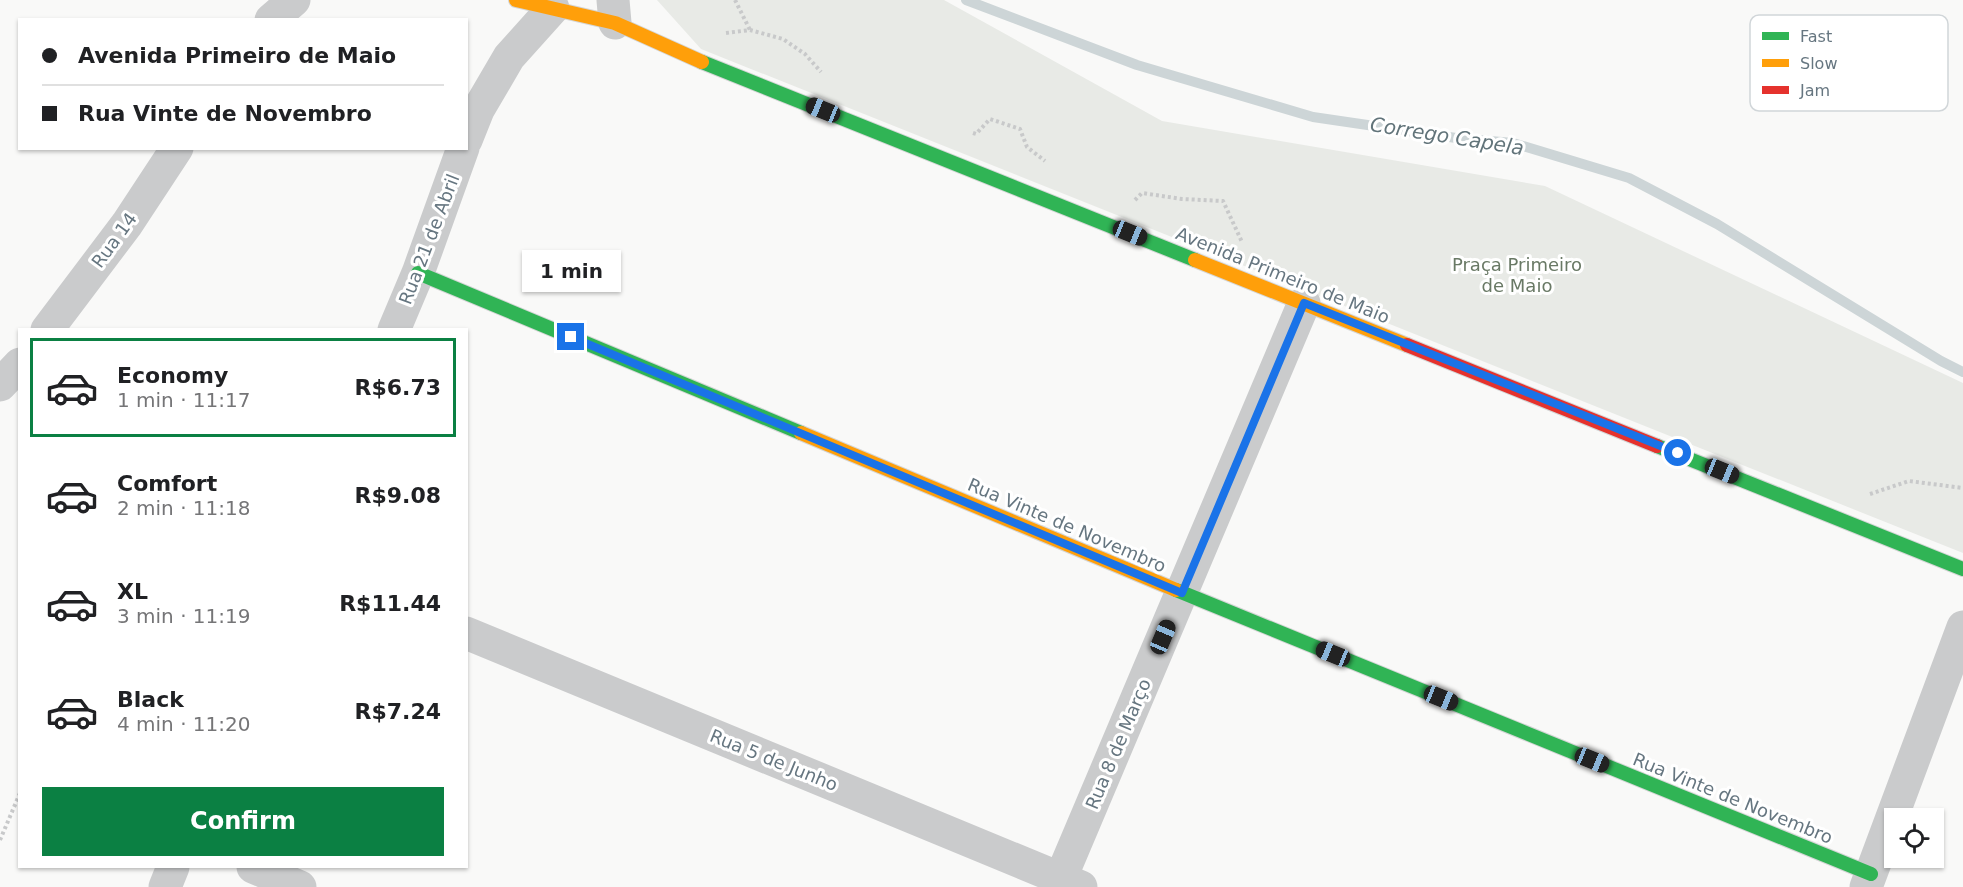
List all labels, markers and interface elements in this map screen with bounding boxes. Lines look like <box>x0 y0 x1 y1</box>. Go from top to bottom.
legend <box>1750 15 1948 111</box>
text: Fast <box>1800 27 1832 46</box>
text: Avenida Primeiro de Maio <box>78 43 396 68</box>
text: Slow <box>1800 54 1837 73</box>
text: Jam <box>1799 81 1830 100</box>
car <box>803 95 843 125</box>
text: Rua Vinte de Novembro <box>78 101 372 126</box>
water label: Corrego Capela <box>1368 112 1526 160</box>
street label: Rua 21 de Abril <box>394 171 464 307</box>
street label: Rua 14 <box>87 208 141 272</box>
car <box>1110 218 1150 248</box>
street label: Avenida Primeiro de Maio <box>1173 222 1393 328</box>
callout: 1 min <box>522 250 620 292</box>
park label: Praça Primeiro de Maio <box>1452 254 1582 296</box>
text: 1 min <box>540 259 603 283</box>
route end <box>557 323 584 350</box>
icon: car <box>45 361 99 415</box>
text: Economy <box>117 363 228 388</box>
text: R$6.73 <box>354 375 441 400</box>
text: 1 min · 11:17 <box>117 388 251 412</box>
route start <box>1664 439 1691 466</box>
car <box>1702 456 1742 486</box>
icon: car <box>45 469 99 523</box>
text: Comfort <box>117 471 217 496</box>
street label: Rua Vinte de Novembro <box>965 474 1169 576</box>
text: R$9.08 <box>354 483 441 508</box>
text: 2 min · 11:18 <box>117 496 251 520</box>
icon: car <box>45 577 99 631</box>
text: XL <box>117 579 148 604</box>
text: R$11.44 <box>339 591 441 616</box>
text: 3 min · 11:19 <box>117 604 251 628</box>
car <box>1148 617 1178 657</box>
car <box>1313 639 1353 669</box>
street label: Rua 8 de Março <box>1081 676 1155 812</box>
car <box>1421 683 1461 713</box>
icon: car <box>45 685 99 739</box>
text: Black <box>117 687 184 712</box>
text: R$7.24 <box>354 699 441 724</box>
text: 4 min · 11:20 <box>117 712 251 736</box>
street label: Rua 5 de Junho <box>707 725 841 795</box>
car <box>1572 745 1612 775</box>
street label: Rua Vinte de Novembro <box>1630 748 1836 848</box>
button: Confirm <box>42 787 444 856</box>
map controls <box>1884 808 1944 868</box>
button: locate <box>1884 808 1944 868</box>

